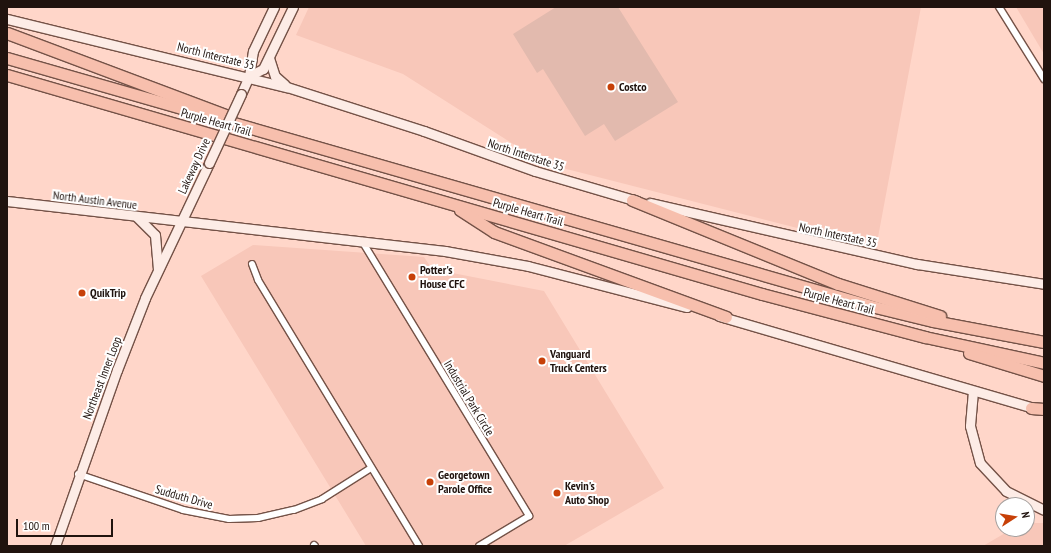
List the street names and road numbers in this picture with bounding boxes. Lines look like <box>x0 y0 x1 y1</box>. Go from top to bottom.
street label: North Interstate 35 <box>176 39 256 73</box>
street label: Purple Heart Trail <box>179 105 253 139</box>
street label: Lakeway Drive <box>175 136 213 196</box>
street label: North Interstate 35 <box>486 136 566 174</box>
street label: North Austin Avenue <box>52 188 138 212</box>
street label: Purple Heart Trail <box>491 195 565 229</box>
street label: North Interstate 35 <box>798 220 878 250</box>
street label: Purple Heart Trail <box>802 285 876 317</box>
street label: Northeast Inner Loop <box>80 335 124 421</box>
street label: Industrial Park Circle <box>441 358 497 438</box>
street label: Sudduth Drive <box>154 482 214 512</box>

